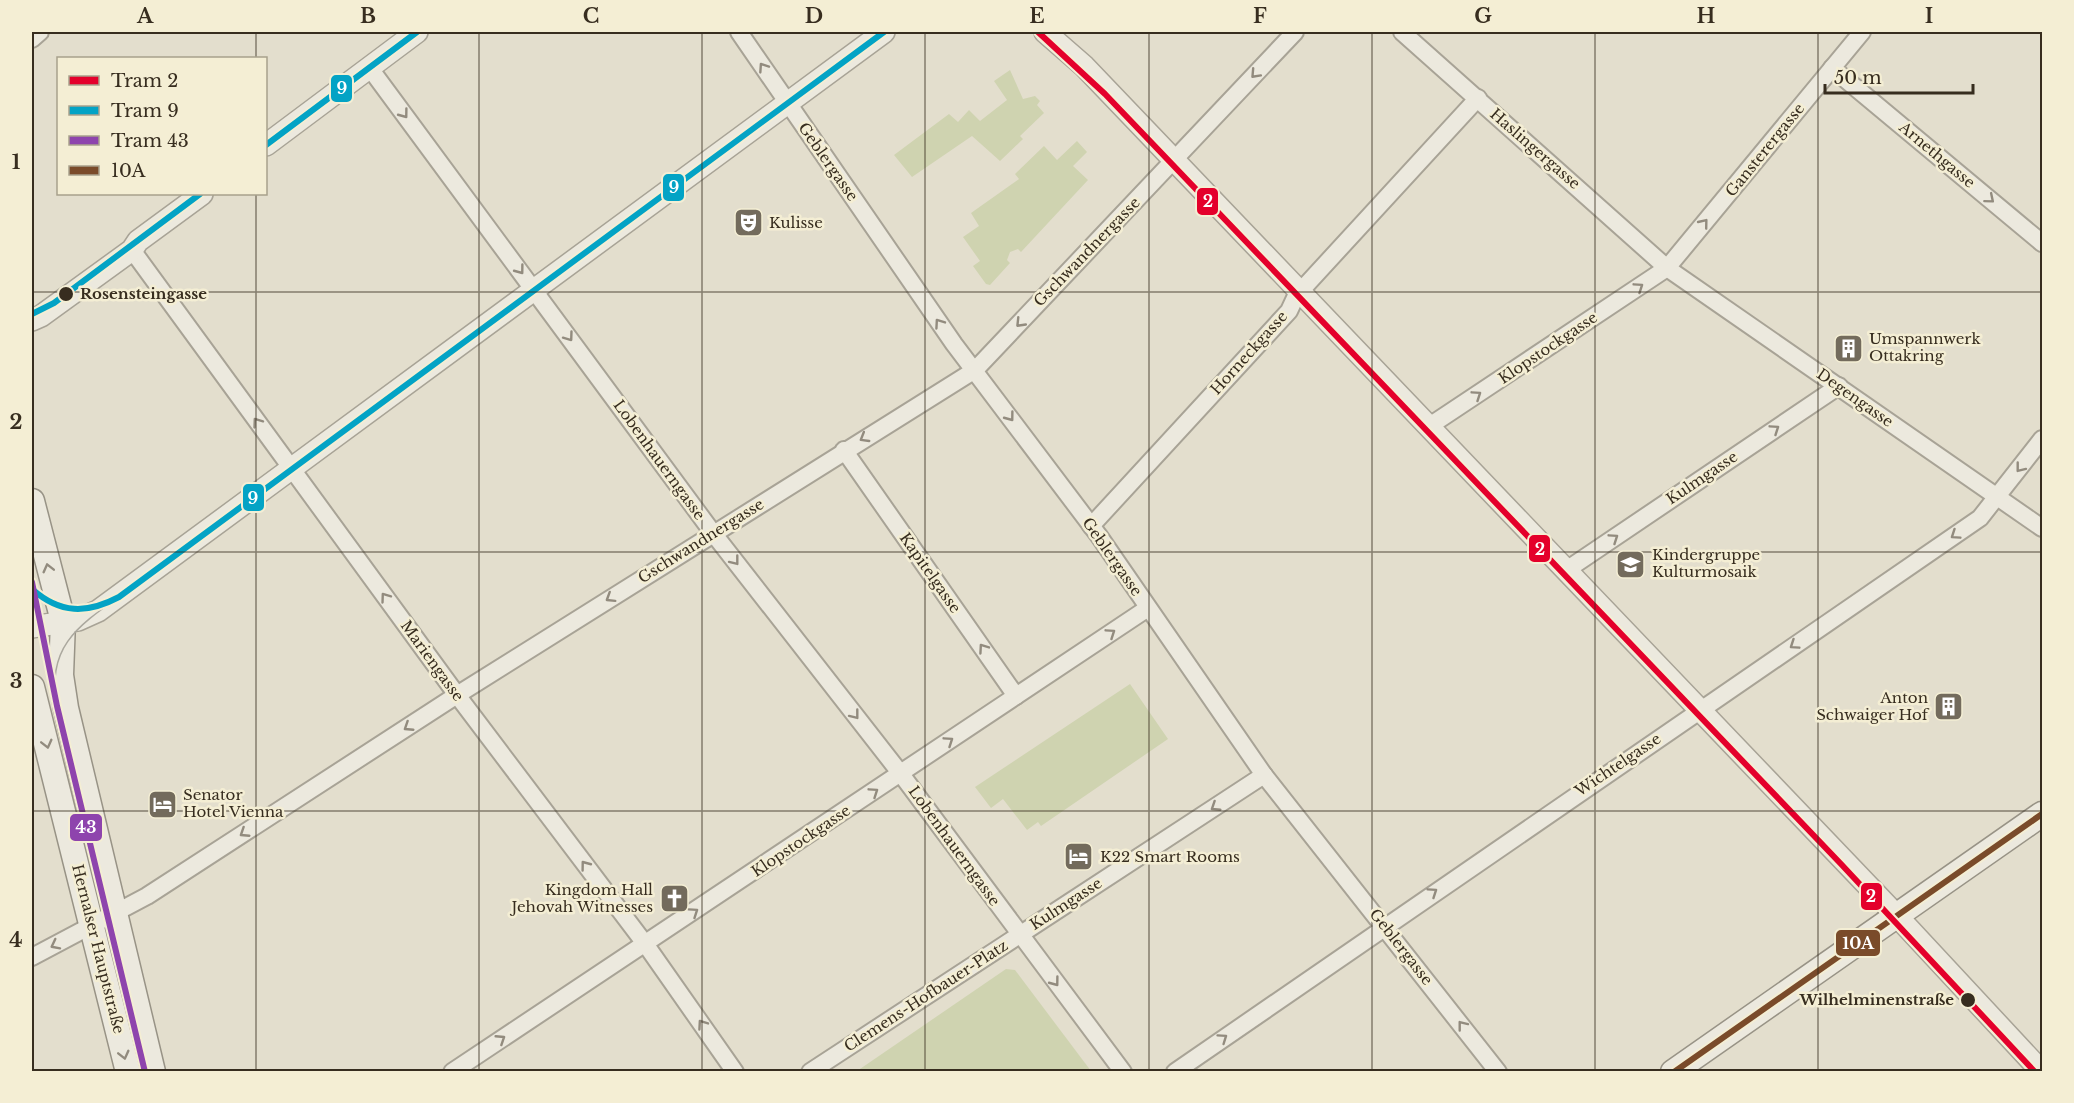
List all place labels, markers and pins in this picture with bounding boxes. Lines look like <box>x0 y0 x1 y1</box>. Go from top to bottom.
theatre icon: Kulisse <box>732 207 764 239</box>
place label: Kulisse <box>769 213 823 232</box>
place label: Rosensteingasse <box>80 284 207 303</box>
marker: Rosensteingasse <box>57 285 75 303</box>
place label: Umspannwerk Ottakring <box>1869 329 1981 365</box>
building icon: Umspannwerk Ottakring <box>1832 332 1864 364</box>
place label: Kindergruppe Kulturmosaik <box>1652 545 1760 581</box>
school or university icon: Kindergruppe Kulturmosaik <box>1615 548 1647 580</box>
place label: Anton Schwaiger Hof <box>1816 688 1930 724</box>
building icon: Anton Schwaiger Hof <box>1933 691 1965 723</box>
place label: Senator Hotel Vienna <box>183 785 284 821</box>
hotel icon: Senator Hotel Vienna <box>146 788 178 820</box>
hotel icon: K22 Smart Rooms <box>1063 841 1095 873</box>
place label: K22 Smart Rooms <box>1100 847 1240 866</box>
place label: Kingdom Hall Jehovah Witnesses <box>509 880 653 916</box>
church icon: Kingdom Hall Jehovah Witnesses <box>658 883 690 915</box>
place label: Wilhelminenstraße <box>1798 990 1954 1009</box>
marker: Wilhelminenstraße <box>1959 991 1977 1009</box>

